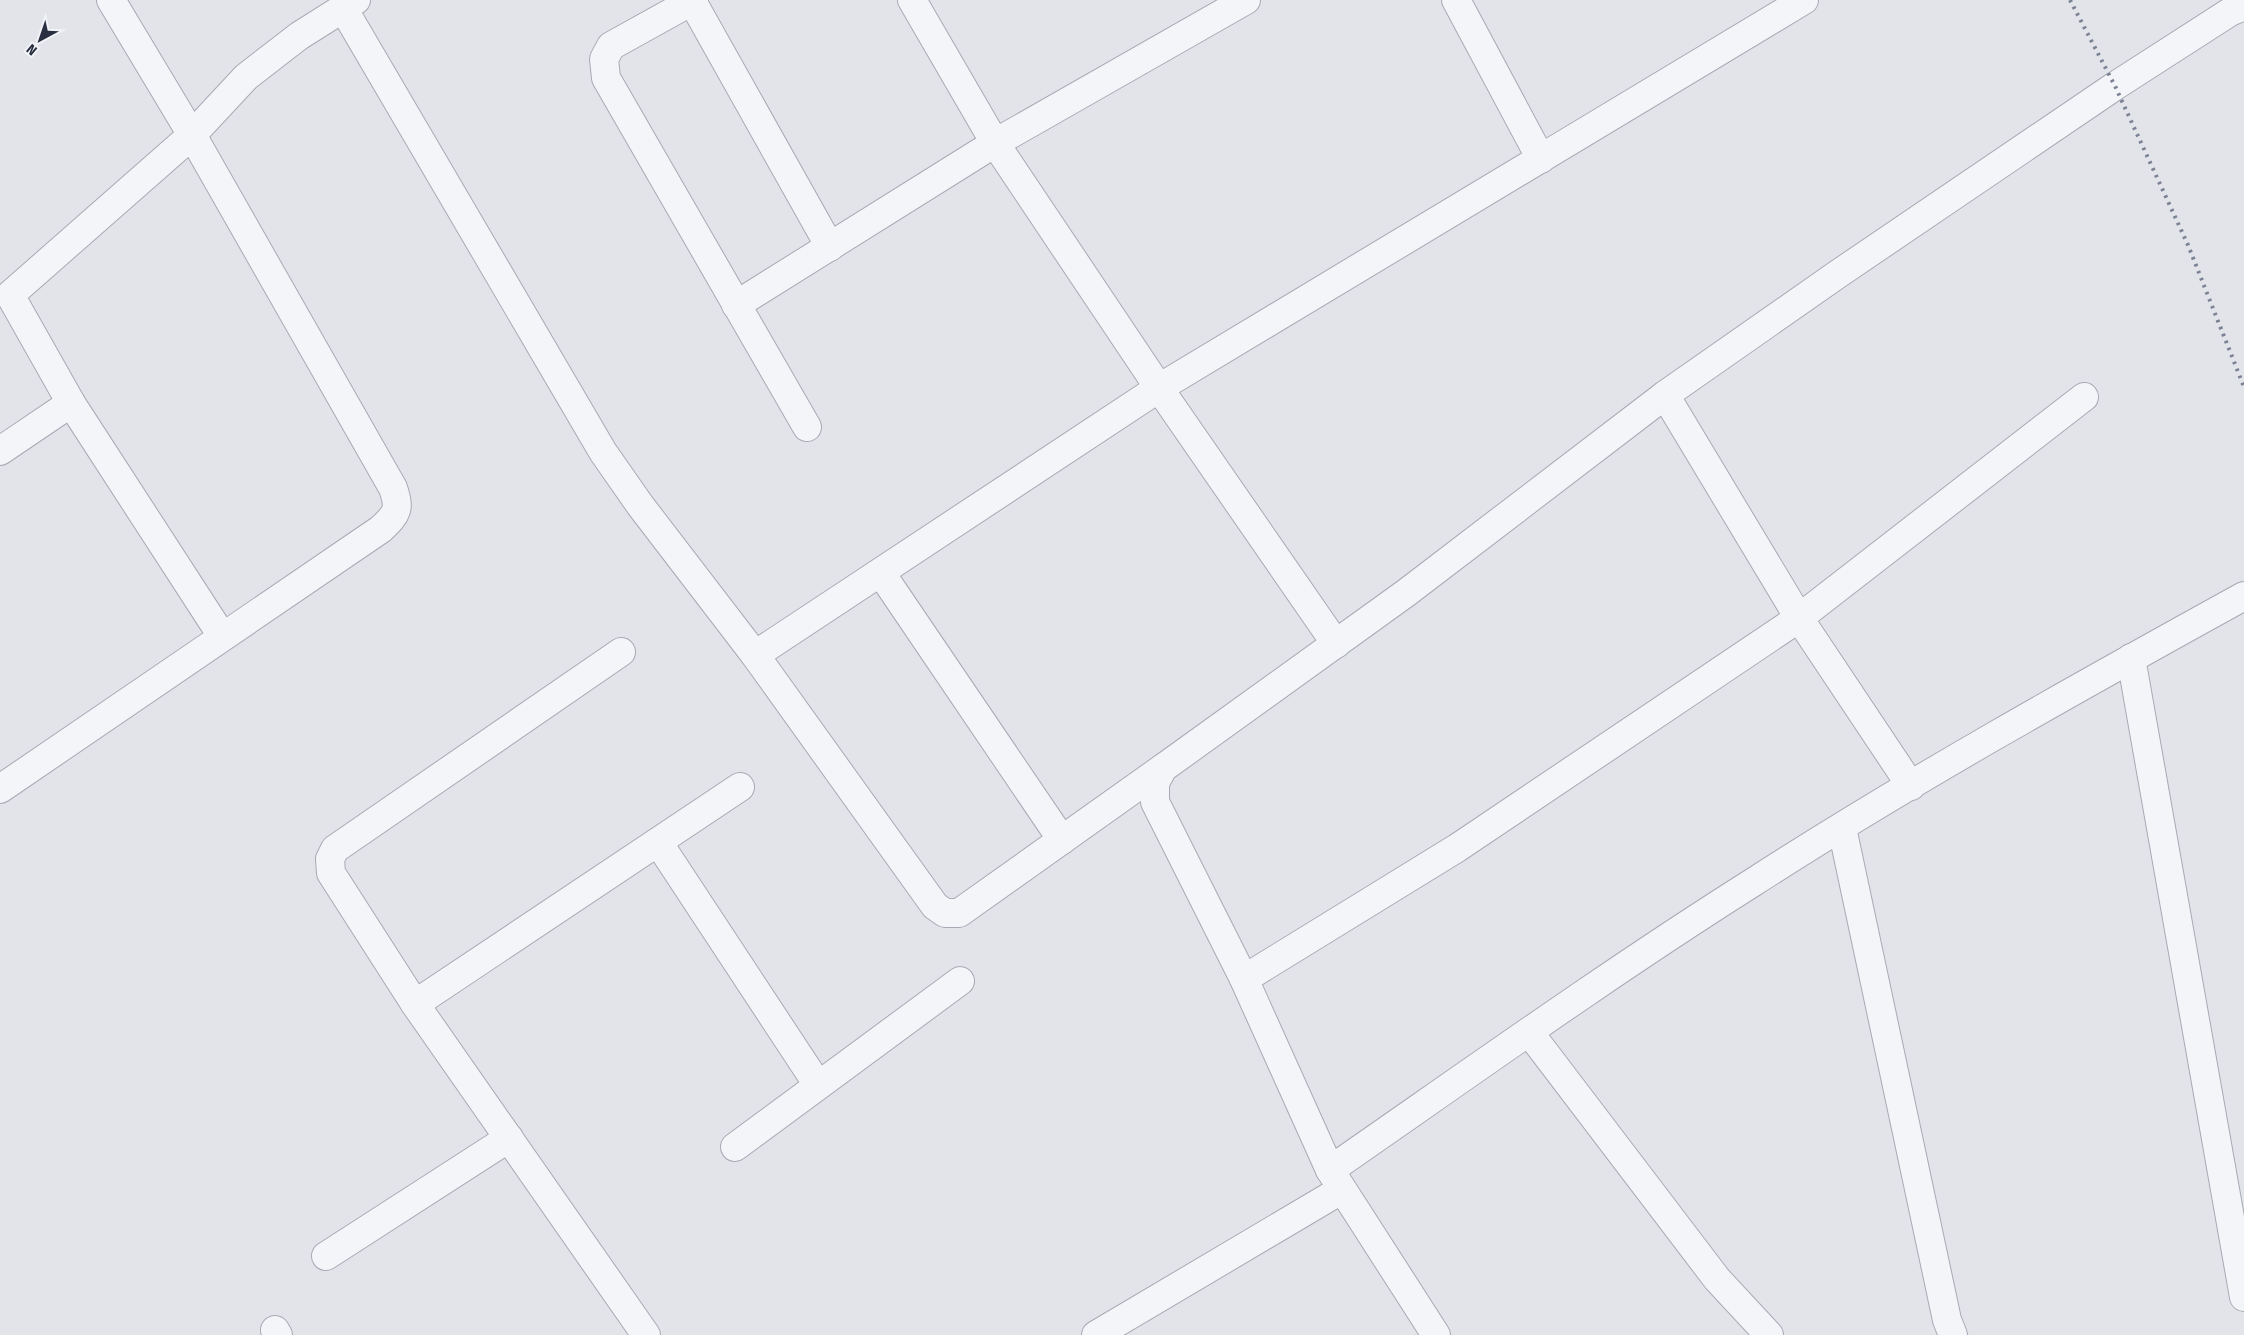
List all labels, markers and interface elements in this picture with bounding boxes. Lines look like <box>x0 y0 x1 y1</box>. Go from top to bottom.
north arrow <box>15 15 65 65</box>
text: N <box>23 40 41 59</box>

